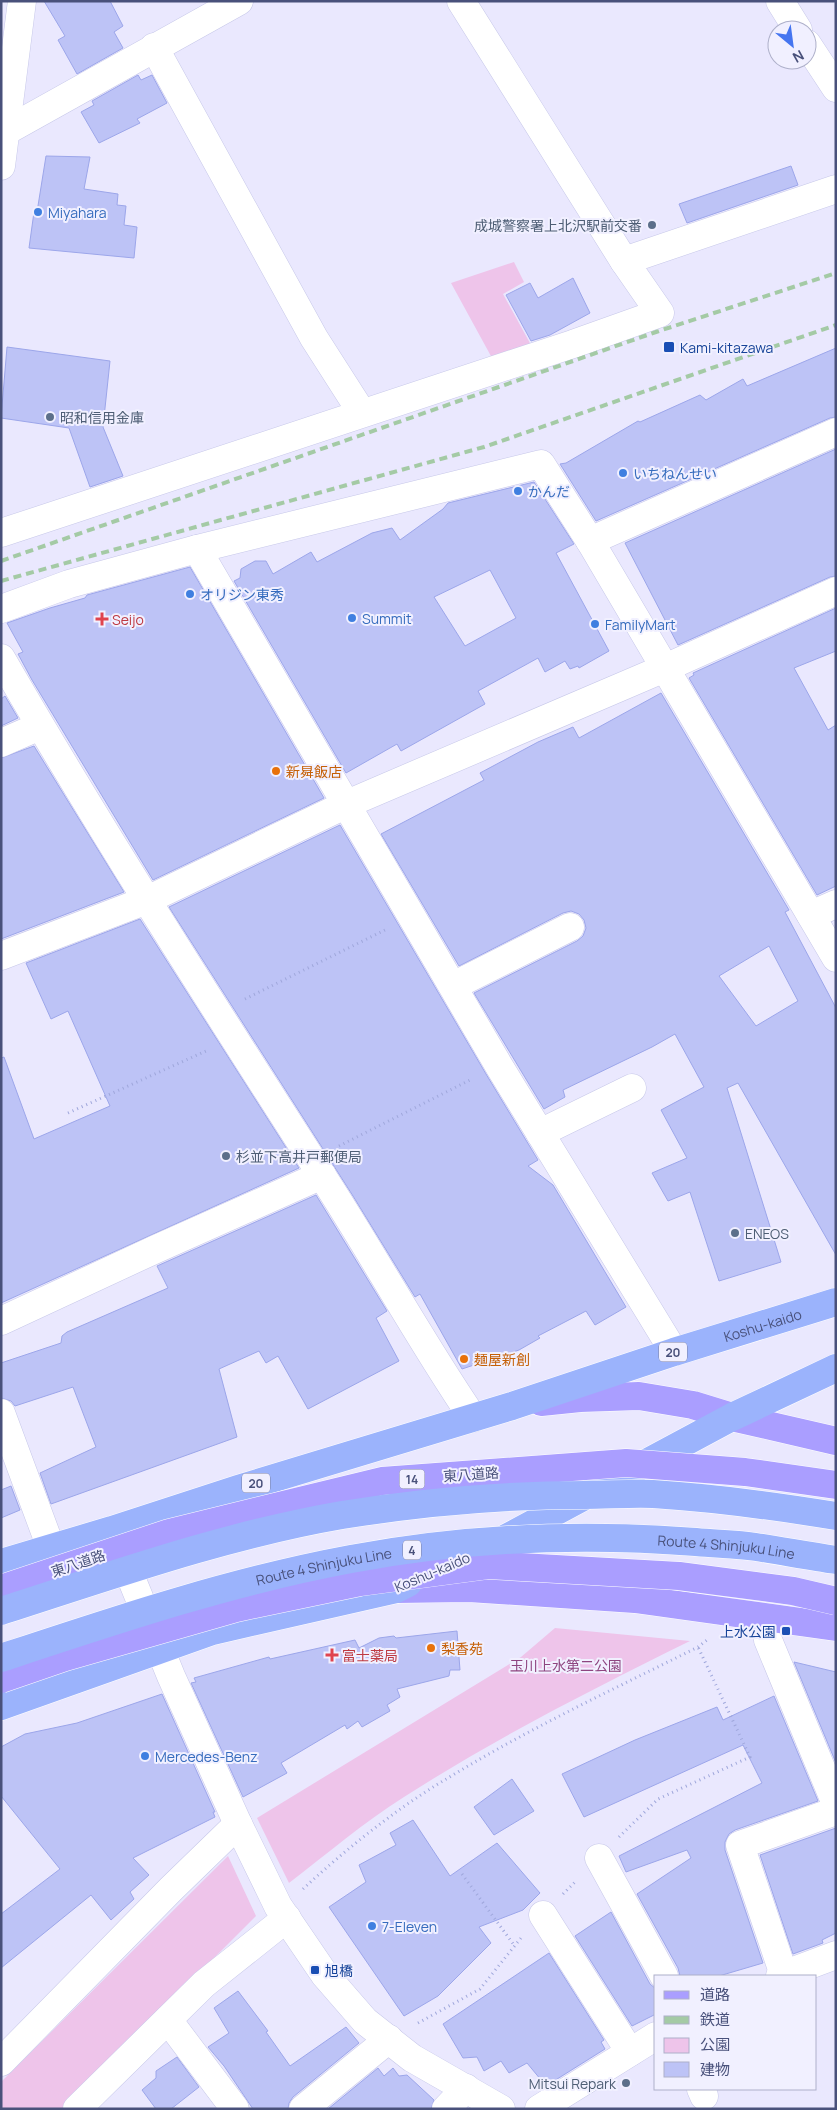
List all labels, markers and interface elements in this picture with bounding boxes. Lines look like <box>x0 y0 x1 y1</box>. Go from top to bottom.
north arrow <box>767 20 817 70</box>
text: N <box>790 46 808 68</box>
place label: Miyahara <box>48 203 107 222</box>
marker: Miyahara <box>32 206 44 218</box>
place label: 成城警察署上北沢駅前交番 <box>474 216 642 235</box>
marker: 成城警察署上北沢駅前交番 <box>646 219 658 231</box>
place label: Kami-kitazawa <box>680 338 773 357</box>
marker: Kami-kitazawa <box>662 340 676 354</box>
place label: 昭和信用金庫 <box>60 408 144 427</box>
marker: 昭和信用金庫 <box>44 411 56 423</box>
place label: いちねんせい <box>633 464 717 483</box>
marker: いちねんせい <box>617 467 629 479</box>
place label: かんだ <box>528 482 570 501</box>
marker: かんだ <box>512 485 524 497</box>
place label: オリジン東秀 <box>200 585 284 604</box>
marker: オリジン東秀 <box>184 588 196 600</box>
place label: Summit <box>362 609 412 628</box>
place label: Seijo <box>112 610 144 629</box>
marker: Summit <box>346 612 358 624</box>
marker: Seijo <box>96 613 108 625</box>
place label: FamilyMart <box>605 615 676 634</box>
marker: FamilyMart <box>589 618 601 630</box>
place label: 新曻飯店 <box>286 762 342 781</box>
marker: 新曻飯店 <box>270 765 282 777</box>
place label: 杉並下高井戸郵便局 <box>236 1147 362 1166</box>
marker: 杉並下高井戸郵便局 <box>220 1150 232 1162</box>
place label: ENEOS <box>745 1224 789 1243</box>
marker: ENEOS <box>729 1227 741 1239</box>
street label: Koshu-kaido <box>721 1304 804 1346</box>
road number: 20 <box>659 1342 687 1361</box>
place label: 麺屋新創 <box>474 1350 530 1369</box>
marker: 麺屋新創 <box>458 1353 470 1365</box>
street label: 東八道路 <box>442 1463 500 1485</box>
road number: 14 <box>400 1470 424 1488</box>
road number: 20 <box>242 1474 270 1492</box>
street label: Route 4 Shinjuku Line <box>657 1530 797 1563</box>
road number: 4 <box>403 1540 421 1560</box>
street label: Route 4 Shinjuku Line <box>254 1543 393 1589</box>
street label: 東八道路 <box>48 1545 108 1581</box>
street label: Koshu-kaido <box>391 1548 473 1596</box>
place label: 上水公園 <box>720 1622 776 1641</box>
marker: 上水公園 <box>780 1625 792 1637</box>
place label: 梨香苑 <box>441 1639 483 1658</box>
marker: 梨香苑 <box>425 1642 437 1654</box>
place label: 富士薬局 <box>342 1646 398 1665</box>
marker: 富士薬局 <box>326 1649 338 1661</box>
park label: 玉川上水第二公園 <box>510 1656 622 1675</box>
place label: Mercedes-Benz <box>155 1747 258 1766</box>
marker: Mercedes-Benz <box>139 1750 151 1762</box>
place label: 7-Eleven <box>382 1917 437 1936</box>
marker: 7-Eleven <box>366 1920 378 1932</box>
place label: 旭橋 <box>325 1961 353 1980</box>
marker: 旭橋 <box>309 1964 321 1976</box>
legend <box>654 1975 817 2090</box>
text: 道路 <box>700 1984 730 2005</box>
text: 鉄道 <box>700 2009 730 2030</box>
text: 公園 <box>700 2034 730 2055</box>
text: 建物 <box>700 2059 730 2080</box>
place label: Mitsui Repark <box>529 2074 617 2093</box>
marker: Mitsui Repark <box>620 2077 632 2089</box>

